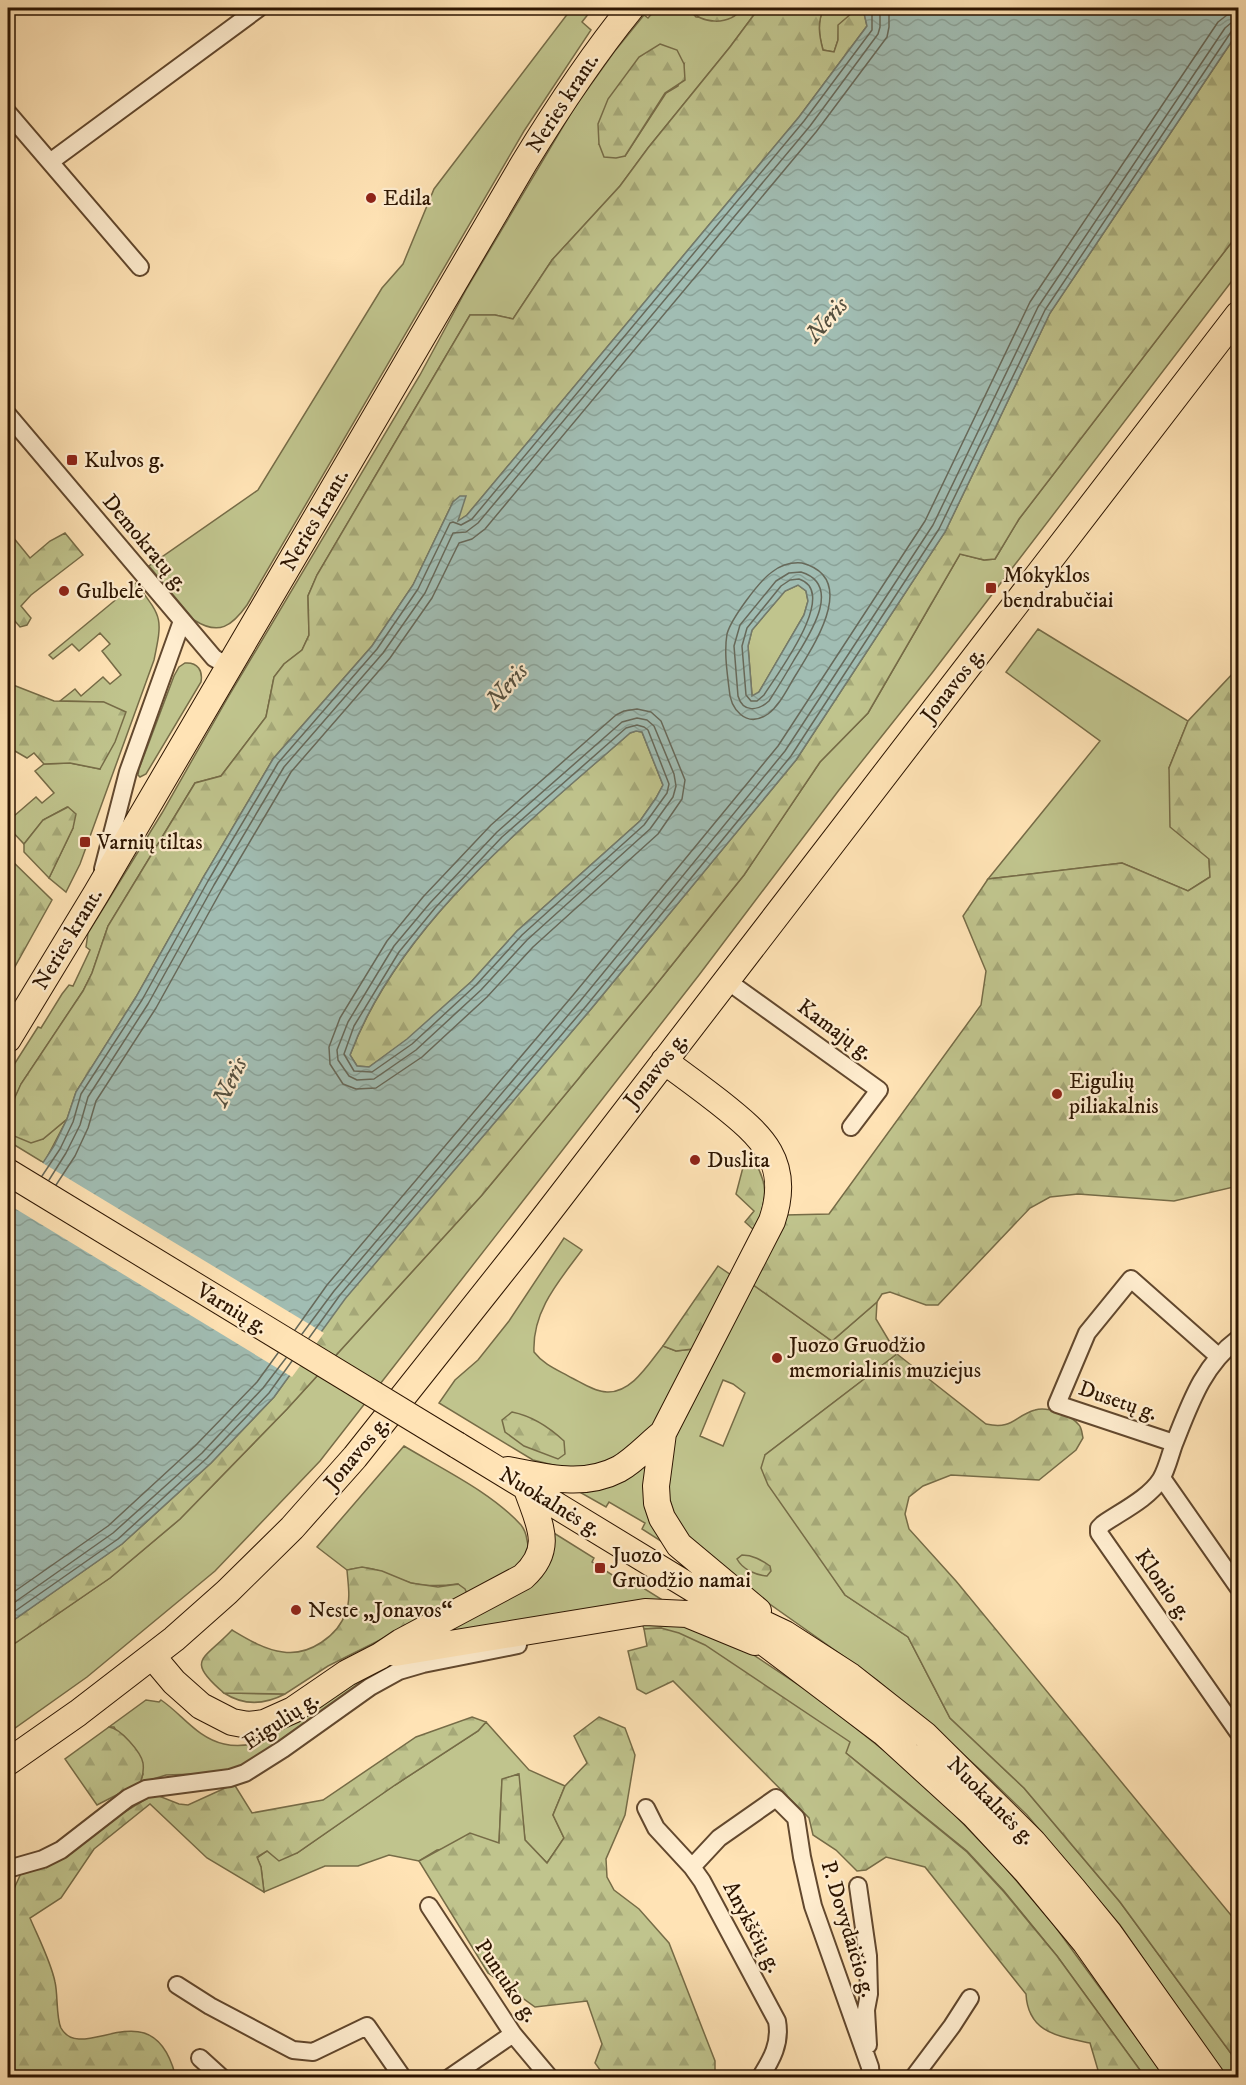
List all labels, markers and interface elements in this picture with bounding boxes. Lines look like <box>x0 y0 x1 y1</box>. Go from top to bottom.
street label: Neries krant. <box>521 48 605 158</box>
place label: Edila <box>383 185 432 212</box>
marker: Edila <box>364 191 378 205</box>
water label: Neris <box>798 290 855 351</box>
place label: Kulvos g. <box>84 447 165 474</box>
marker: Kulvos g. <box>65 453 79 467</box>
street label: Neries krant. <box>275 464 355 576</box>
street label: Demokratų g. <box>96 489 194 597</box>
place label: Mokyklos bendrabučiai <box>1003 562 1113 614</box>
place label: Gulbelė <box>76 578 144 605</box>
marker: Mokyklos bendrabučiai <box>984 581 998 595</box>
marker: Gulbelė <box>57 584 71 598</box>
street label: Jonavos g. <box>914 642 991 730</box>
water label: Neris <box>478 656 535 717</box>
place label: Varnių tiltas <box>96 829 203 856</box>
marker: Varnių tiltas <box>78 835 92 849</box>
street label: Neries krant. <box>27 883 109 995</box>
street label: Kamajų g. <box>792 993 878 1067</box>
street label: Jonavos g. <box>617 1027 694 1115</box>
water label: Neris <box>204 1052 255 1113</box>
place label: Eigulių piliakalnis <box>1068 1068 1159 1120</box>
marker: Eigulių piliakalnis <box>1050 1087 1064 1101</box>
place label: Duslita <box>707 1147 771 1174</box>
marker: Duslita <box>688 1153 702 1167</box>
street label: Varnių g. <box>191 1277 273 1341</box>
place label: Juozo Gruodžio memorialinis muziejus <box>787 1332 981 1384</box>
marker: Juozo Gruodžio memorialinis muziejus <box>770 1351 784 1365</box>
street label: Dusetų g. <box>1075 1375 1161 1427</box>
street label: Jonavos g. <box>317 1411 396 1497</box>
street label: Nuokalnės g. <box>494 1461 606 1543</box>
place label: Juozo Gruodžio namai <box>610 1542 751 1594</box>
street label: Klonio g. <box>1129 1544 1197 1626</box>
marker: Juozo Gruodžio namai <box>593 1561 607 1575</box>
place label: Neste „Jonavos“ <box>308 1597 453 1624</box>
marker: Neste „Jonavos“ <box>289 1603 303 1617</box>
street label: Eigulių g. <box>238 1686 324 1756</box>
street label: Nuokalnės g. <box>941 1751 1041 1851</box>
street label: P. Dovydaičio g. <box>814 1858 882 2000</box>
street label: Anykščių g. <box>717 1876 787 1978</box>
street label: Puntuko g. <box>468 1934 544 2028</box>

